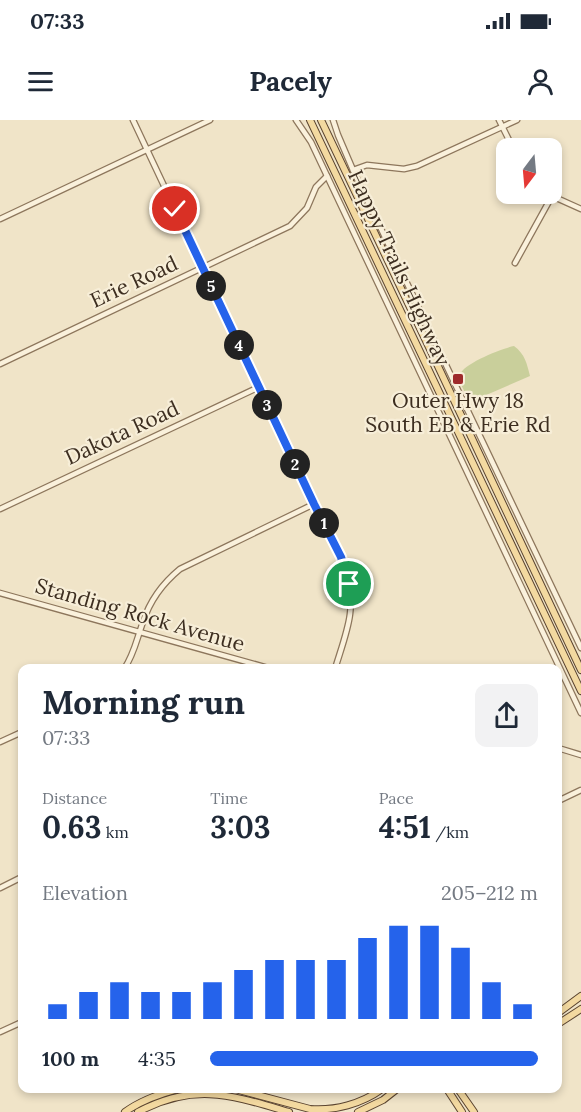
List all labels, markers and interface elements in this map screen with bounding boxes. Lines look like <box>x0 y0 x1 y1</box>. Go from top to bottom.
text: 07:33 <box>30 7 84 35</box>
text: Pacely <box>249 64 332 98</box>
icon: menu <box>24 65 57 98</box>
icon: person <box>524 65 557 98</box>
north arrow <box>496 138 562 204</box>
map controls <box>496 138 562 204</box>
street label: Happy Trails Highway <box>342 165 457 370</box>
pin <box>149 183 200 234</box>
icon: check <box>158 192 191 225</box>
street label: Erie Road <box>86 250 182 314</box>
pin: 5 <box>196 271 226 301</box>
text: 5 <box>207 276 215 296</box>
pin: 4 <box>224 330 254 360</box>
text: 4 <box>235 335 243 355</box>
marker: Outer Hwy 18 South EB & Erie Rd <box>451 372 465 386</box>
place label: Outer Hwy 18 South EB & Erie Rd <box>365 387 551 438</box>
pin: 3 <box>252 390 282 420</box>
street label: Dakota Road <box>60 394 183 471</box>
text: 3 <box>263 395 271 415</box>
pin: 2 <box>280 449 310 479</box>
text: 2 <box>291 454 299 474</box>
pin: 1 <box>309 508 339 538</box>
text: 1 <box>321 513 327 533</box>
pin <box>323 558 374 609</box>
icon: arrive <box>332 567 365 600</box>
street label: Standing Rock Avenue <box>32 572 248 657</box>
text: Morning run <box>42 681 245 723</box>
button: share <box>475 684 538 747</box>
text: 07:33 <box>42 725 90 750</box>
text: Distance <box>42 788 107 808</box>
text: Time <box>210 788 248 808</box>
text: Pace <box>379 788 414 808</box>
text: 0.63 <box>42 808 102 846</box>
text: 3:03 <box>210 808 271 846</box>
text: 4:51 <box>379 808 431 846</box>
text: km <box>102 822 129 842</box>
text: /km <box>431 822 469 842</box>
text: Elevation <box>42 880 128 905</box>
text: 205–212 m <box>441 880 538 905</box>
text: 100 m <box>42 1046 99 1071</box>
text: 4:35 <box>138 1046 176 1071</box>

